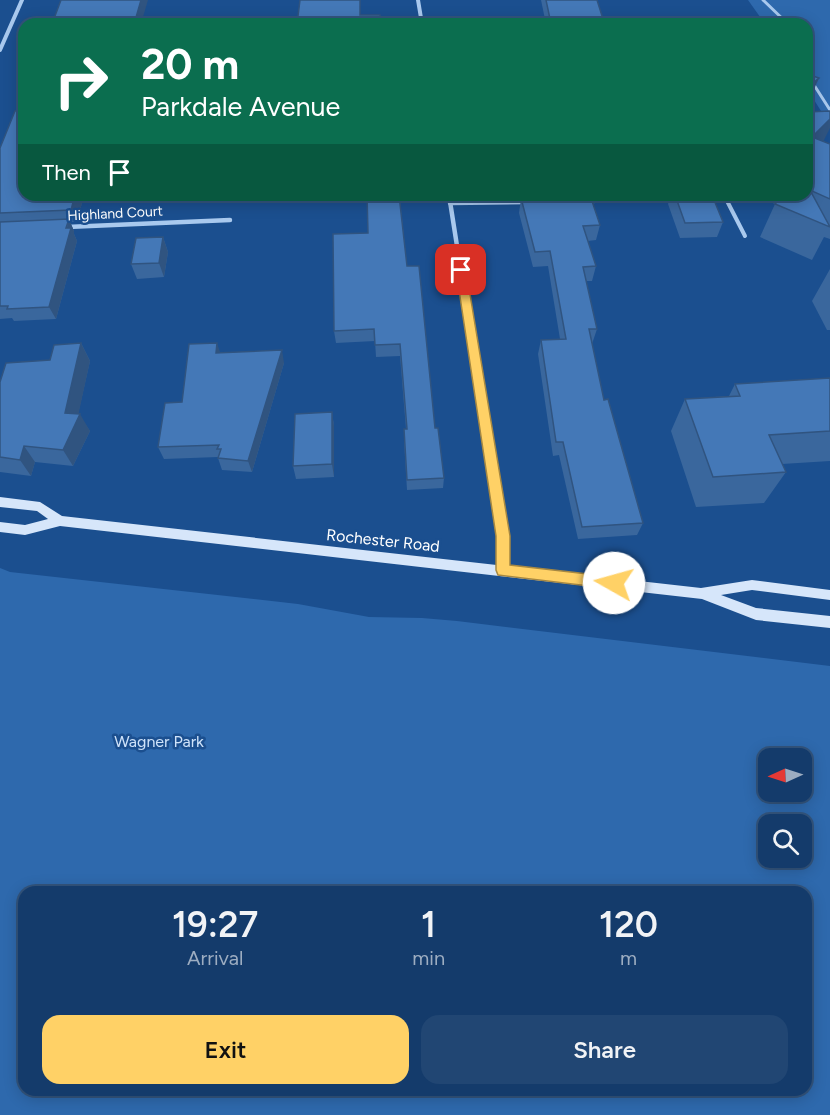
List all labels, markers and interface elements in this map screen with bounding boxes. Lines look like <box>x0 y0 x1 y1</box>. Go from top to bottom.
text: 20 m <box>141 39 239 90</box>
icon: right <box>42 42 120 120</box>
text: Parkdale Avenue <box>141 90 340 123</box>
icon: arrive <box>103 156 136 189</box>
text: Then <box>42 159 91 186</box>
street label: Highland Court <box>67 203 163 224</box>
pin <box>435 244 486 295</box>
icon: arrive <box>444 253 477 286</box>
street label: Rochester Road <box>325 525 441 556</box>
position arrow <box>582 551 646 615</box>
park label: Wagner Park <box>114 732 204 751</box>
north arrow <box>758 748 812 802</box>
map controls <box>758 748 812 868</box>
button: search <box>758 814 812 868</box>
text: 19:27 <box>172 903 258 946</box>
text: 1 <box>421 903 436 946</box>
text: 120 <box>599 903 658 946</box>
text: Arrival <box>187 946 243 970</box>
text: min <box>412 946 445 970</box>
text: m <box>620 946 637 970</box>
button: Exit <box>42 1015 409 1084</box>
button: Share <box>421 1015 788 1084</box>

